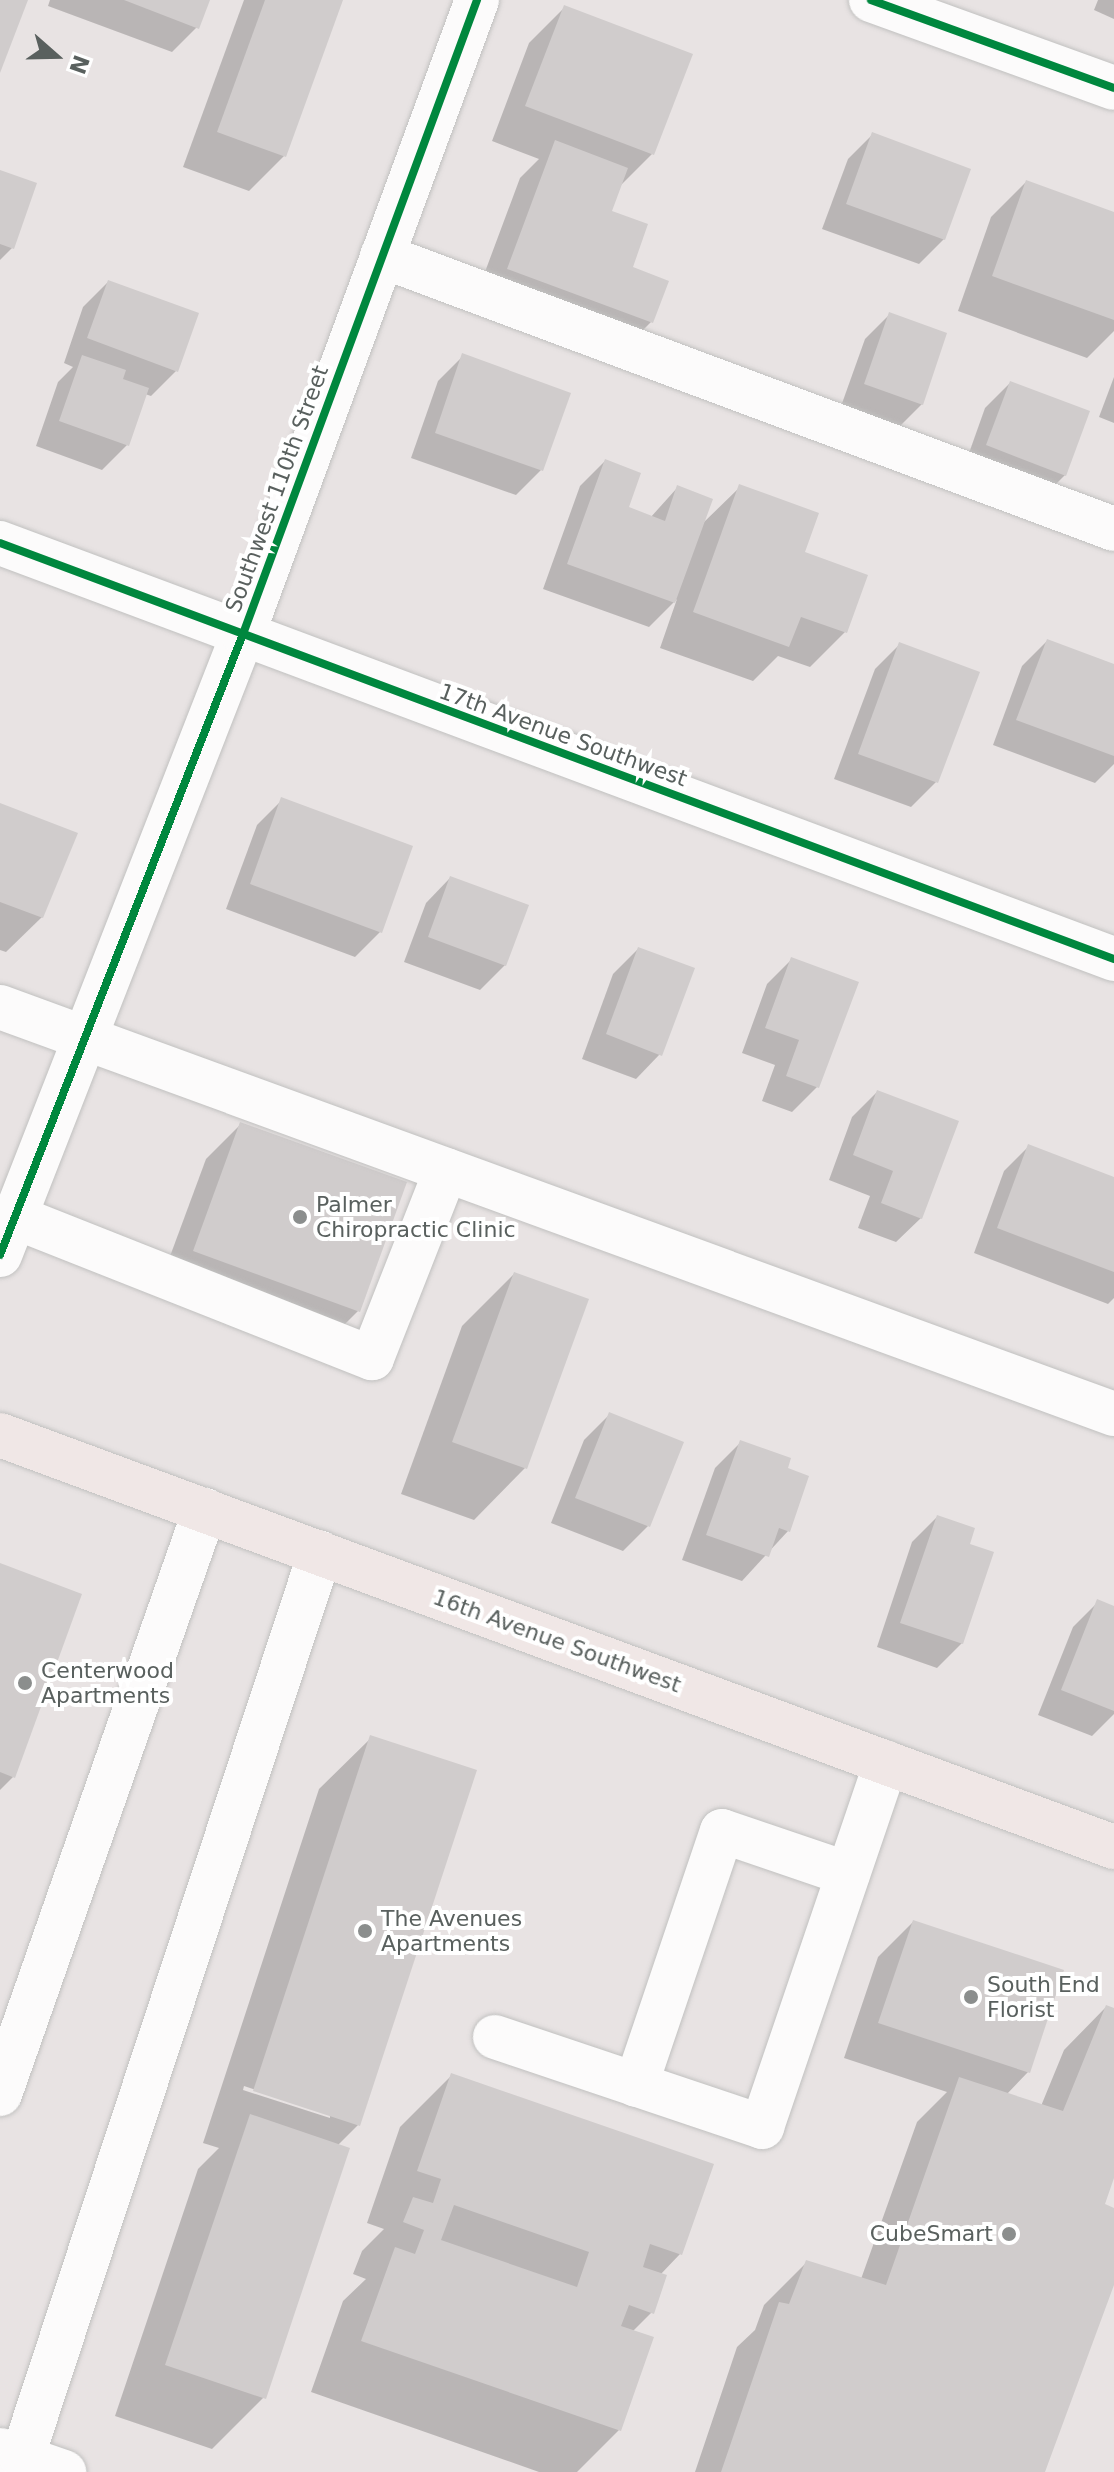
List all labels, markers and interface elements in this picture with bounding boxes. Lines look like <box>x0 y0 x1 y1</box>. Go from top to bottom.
north arrow <box>16 16 96 96</box>
text: N <box>64 51 94 77</box>
street label: Southwest 110th Street <box>220 362 334 616</box>
street label: 17th Avenue Southwest <box>435 678 691 792</box>
place label: Palmer Chiropractic Clinic <box>316 1191 516 1242</box>
marker: Palmer Chiropractic Clinic <box>291 1208 309 1226</box>
street label: 16th Avenue Southwest <box>429 1584 685 1698</box>
place label: Centerwood Apartments <box>41 1657 174 1708</box>
marker: Centerwood Apartments <box>16 1674 34 1692</box>
place label: The Avenues Apartments <box>381 1905 522 1956</box>
marker: The Avenues Apartments <box>356 1922 374 1940</box>
place label: South End Florist <box>987 1971 1100 2022</box>
marker: South End Florist <box>962 1988 980 2006</box>
place label: CubeSmart <box>870 2221 993 2247</box>
marker: CubeSmart <box>1000 2225 1018 2243</box>

